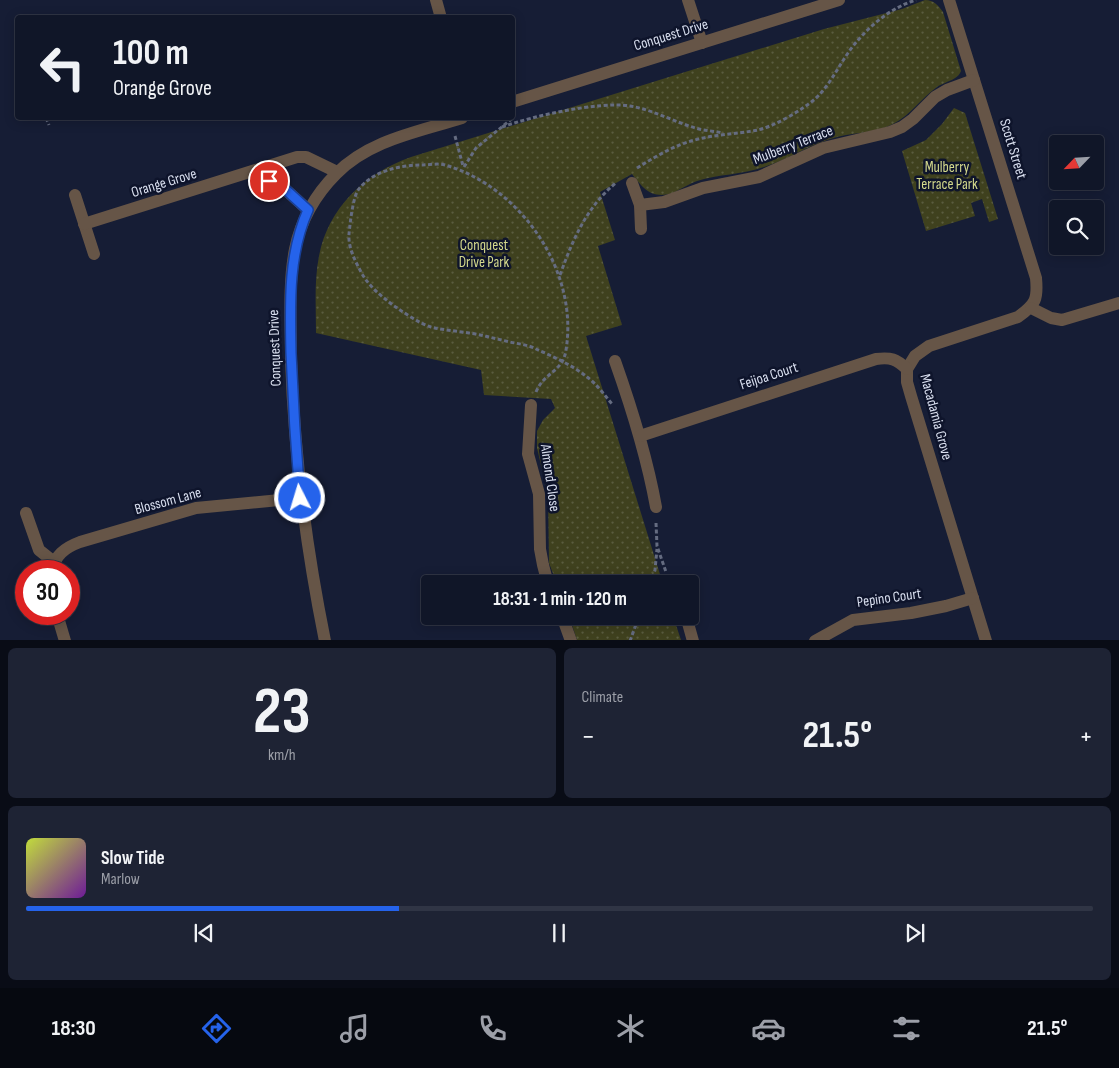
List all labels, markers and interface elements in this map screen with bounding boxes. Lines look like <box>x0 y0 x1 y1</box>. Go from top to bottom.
street label: Conquest Drive <box>631 15 711 55</box>
text: 100 m <box>113 32 189 75</box>
icon: left <box>30 35 95 100</box>
text: Orange Grove <box>113 75 212 102</box>
street label: Scott Street <box>995 117 1031 182</box>
street label: Mulberry Terrace <box>750 121 836 169</box>
north arrow <box>1049 135 1104 190</box>
map controls <box>1049 135 1104 255</box>
park label: Mulberry Terrace Park <box>916 158 978 194</box>
pin <box>248 160 290 202</box>
street label: Orange Grove <box>129 164 199 202</box>
icon: arrive <box>255 167 283 195</box>
button: search <box>1049 200 1104 255</box>
park label: Conquest Drive Park <box>459 236 510 272</box>
street label: Conquest Drive <box>264 309 286 387</box>
street label: Feijoa Court <box>738 358 801 394</box>
street label: Macadamia Grove <box>915 372 957 462</box>
street label: Almond Close <box>536 442 564 513</box>
position arrow <box>273 471 325 523</box>
street label: Blossom Lane <box>133 483 203 519</box>
speed limit sign: 30 <box>15 560 80 625</box>
street label: Pepino Court <box>855 584 923 612</box>
text: 18:31 · 1 min · 120 m <box>493 588 627 611</box>
text: 23 <box>253 674 311 752</box>
text: Climate <box>582 688 623 707</box>
text: 21.5° <box>802 713 872 758</box>
text: − <box>582 720 595 753</box>
text: + <box>1079 720 1093 753</box>
text: km/h <box>268 746 296 765</box>
text: Slow Tide <box>101 847 165 870</box>
text: Marlow <box>101 870 140 889</box>
icon: previous <box>190 919 218 947</box>
icon: pause <box>545 919 573 947</box>
icon: next <box>901 919 929 947</box>
icon: directions <box>199 1011 234 1046</box>
icon: music <box>337 1011 372 1046</box>
icon: phone <box>475 1011 510 1046</box>
icon: climate <box>613 1011 648 1046</box>
icon: car <box>751 1011 786 1046</box>
icon: filters <box>889 1011 924 1046</box>
text: 18:30 <box>52 1015 96 1042</box>
text: 21.5° <box>1027 1015 1067 1042</box>

